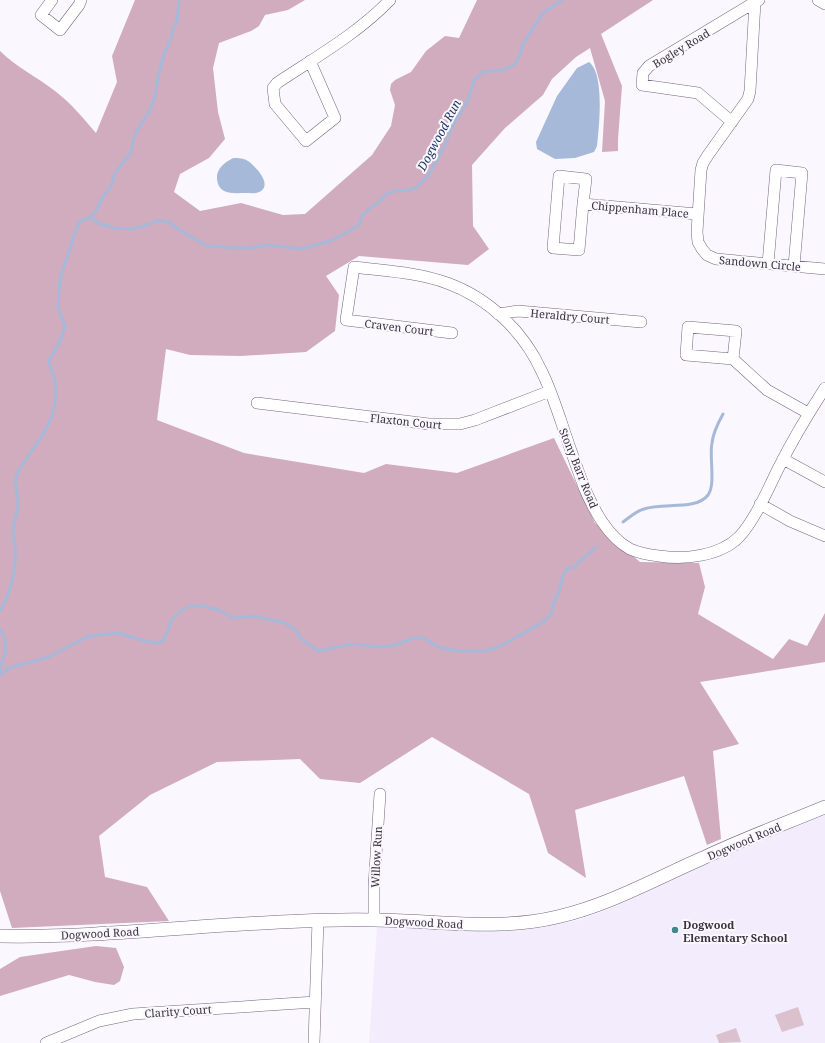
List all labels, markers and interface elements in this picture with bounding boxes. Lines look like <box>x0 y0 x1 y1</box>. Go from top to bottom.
street label: Bogley Road <box>650 25 713 71</box>
water label: Dogwood Run <box>413 96 465 174</box>
street label: Chippenham Place <box>591 197 689 221</box>
street label: Sandown Circle <box>719 252 802 274</box>
street label: Heraldry Court <box>530 305 610 327</box>
street label: Craven Court <box>364 315 434 339</box>
street label: Flaxton Court <box>370 410 443 432</box>
street label: Stony Barr Road <box>556 426 602 511</box>
street label: Dogwood Road <box>705 819 783 863</box>
street label: Willow Run <box>367 826 385 888</box>
street label: Dogwood Road <box>384 912 464 932</box>
place label: Dogwood Elementary School <box>683 917 788 945</box>
street label: Dogwood Road <box>60 923 140 943</box>
marker: Dogwood Elementary School <box>670 925 680 935</box>
street label: Clarity Court <box>144 1001 212 1021</box>

